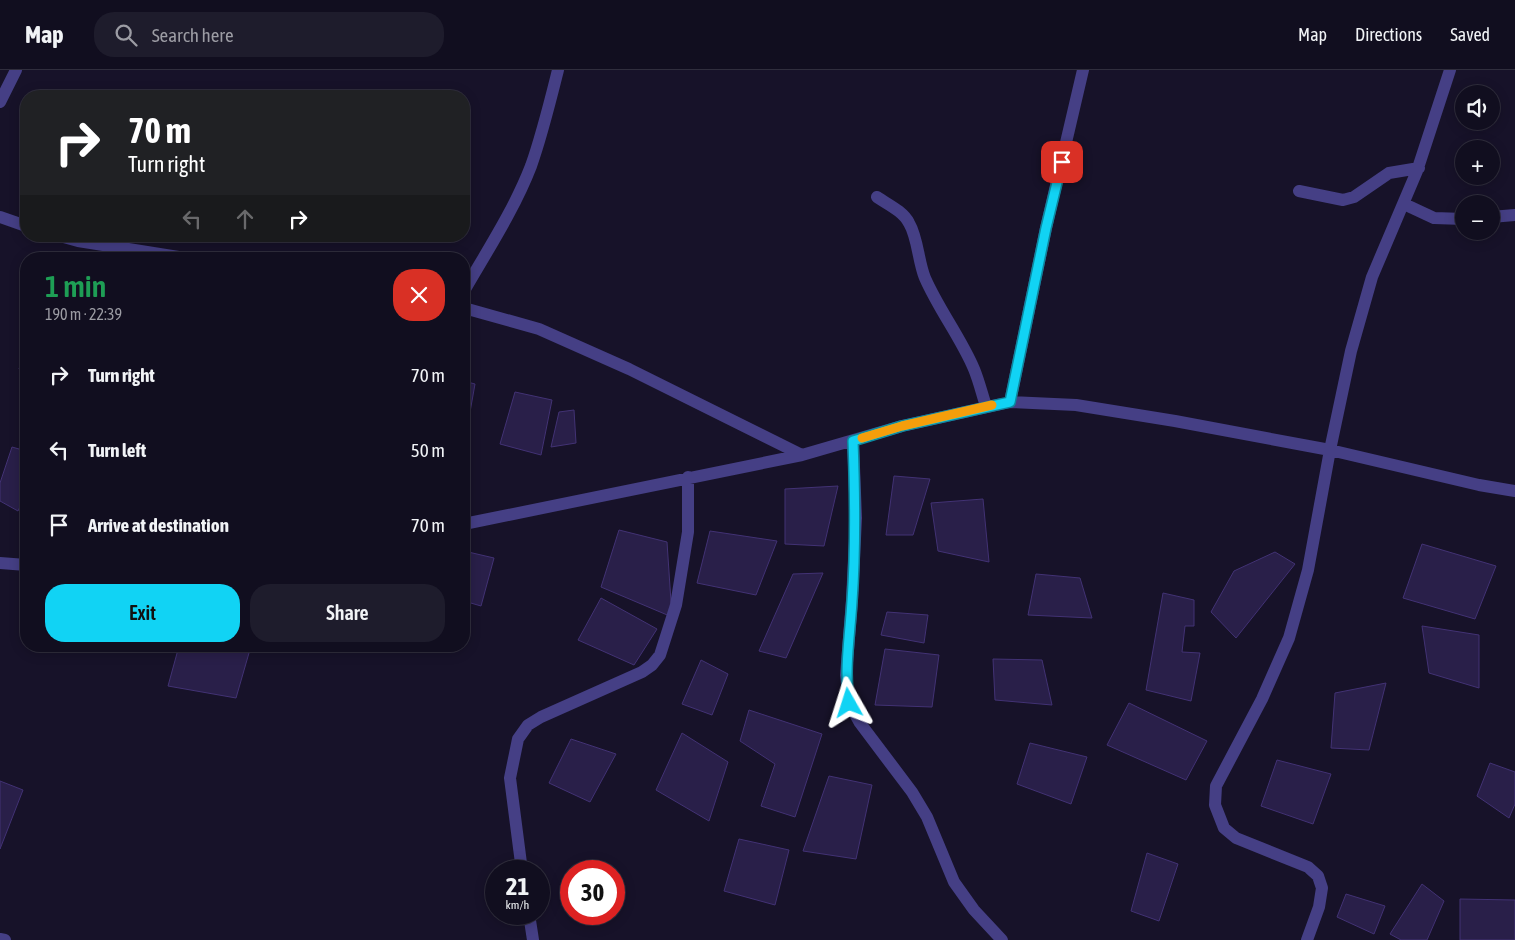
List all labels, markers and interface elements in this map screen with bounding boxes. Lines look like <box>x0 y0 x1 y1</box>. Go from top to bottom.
search box <box>94 12 444 57</box>
text: Map <box>25 21 64 48</box>
icon: search <box>112 21 140 49</box>
text: Search here <box>152 24 234 46</box>
text: Map <box>1298 24 1327 45</box>
text: Directions <box>1355 24 1422 45</box>
text: Saved <box>1450 24 1490 45</box>
map controls <box>1455 85 1500 240</box>
button: sound <box>1455 85 1500 130</box>
icon: right <box>45 110 110 175</box>
text: 70 m <box>128 110 191 150</box>
button: + <box>1455 140 1500 185</box>
pin <box>1041 141 1083 183</box>
icon: arrive <box>1048 148 1076 176</box>
text: Turn right <box>128 151 205 177</box>
button: − <box>1455 195 1500 240</box>
icon: left <box>178 205 206 233</box>
icon: ahead <box>231 205 259 233</box>
icon: right <box>284 205 312 233</box>
text: 1 min <box>45 269 106 303</box>
button: close <box>393 269 445 321</box>
text: 190 m · 22:39 <box>45 305 122 323</box>
icon: right <box>45 361 73 389</box>
text: Turn right <box>88 364 155 386</box>
text: 70 m <box>411 364 445 386</box>
icon: left <box>45 436 73 464</box>
text: Turn left <box>88 439 146 461</box>
text: 50 m <box>411 439 445 461</box>
icon: arrive <box>45 511 73 539</box>
text: Arrive at destination <box>88 514 229 536</box>
text: 70 m <box>411 514 445 536</box>
button: Exit <box>45 584 240 642</box>
button: Share <box>250 584 445 642</box>
position arrow <box>822 676 874 728</box>
speed limit sign: 30 <box>560 860 625 925</box>
text: 21 <box>506 872 529 900</box>
text: km/h <box>506 898 529 912</box>

